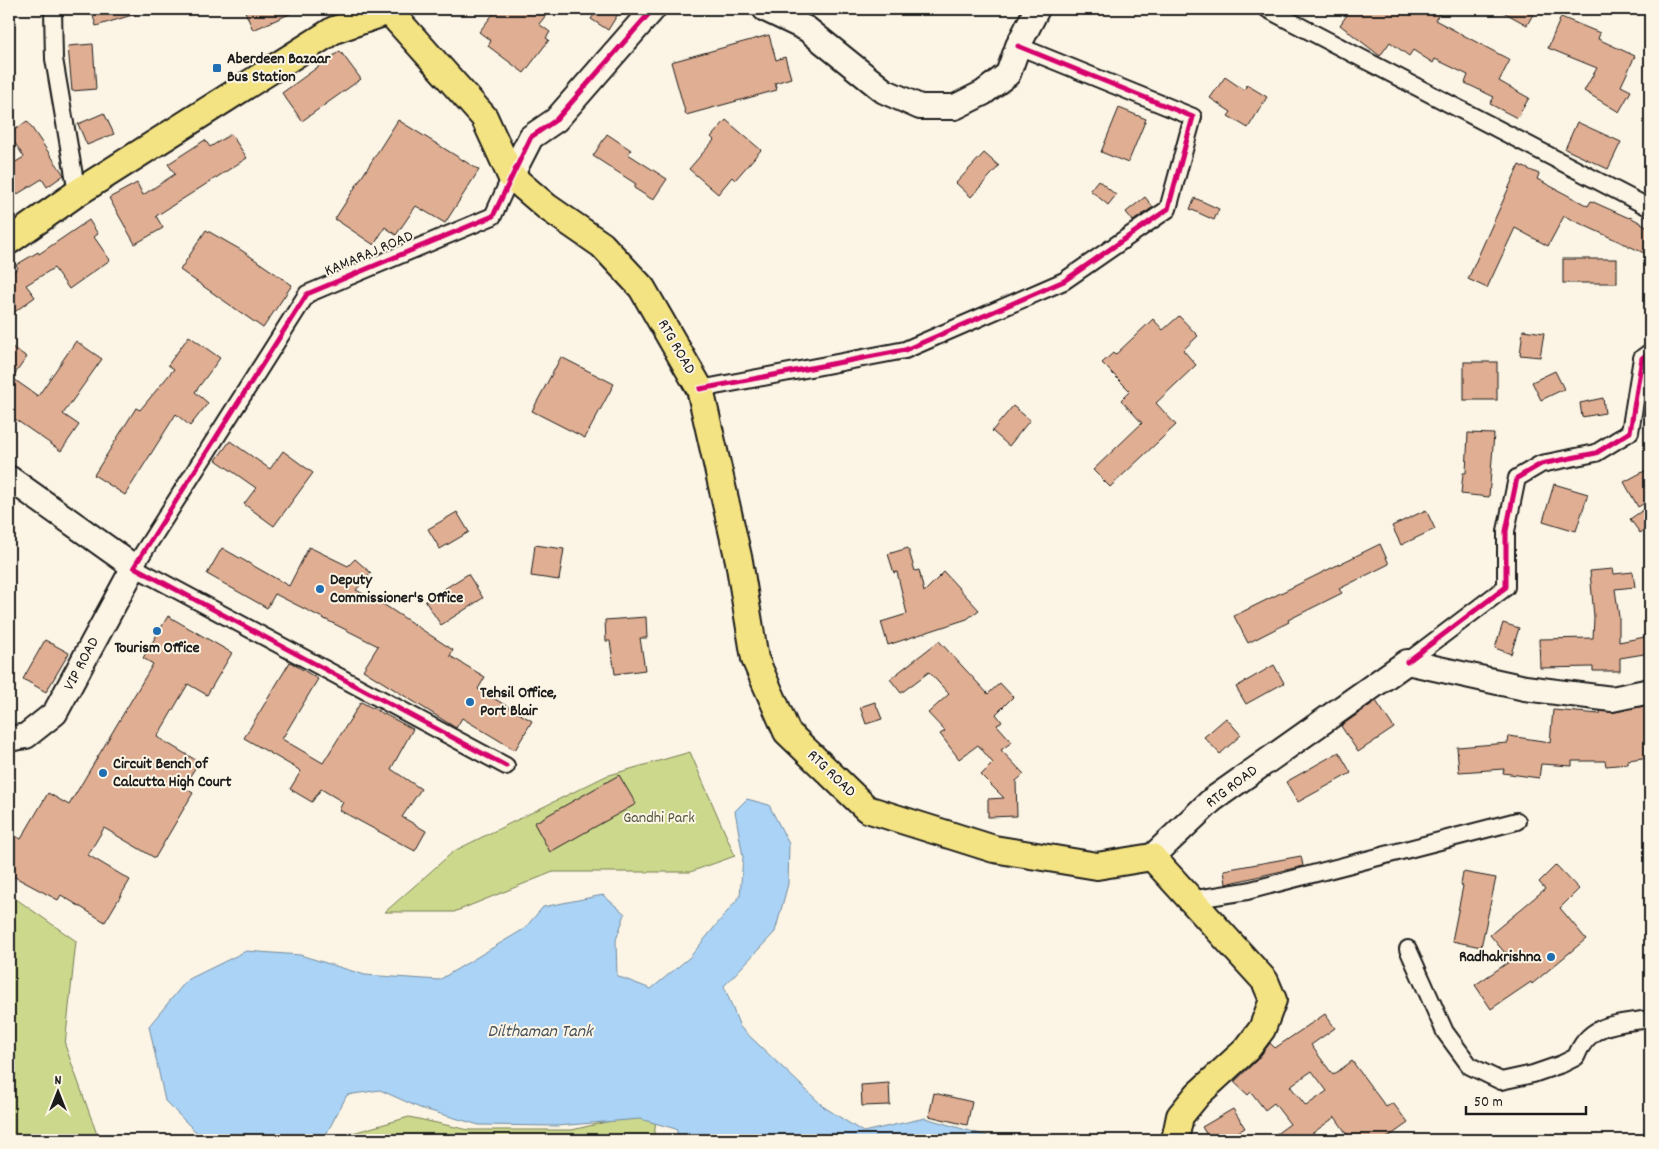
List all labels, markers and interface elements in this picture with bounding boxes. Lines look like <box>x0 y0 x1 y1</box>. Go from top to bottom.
place label: Aberdeen Bazaar Bus Station <box>227 48 331 89</box>
marker: Aberdeen Bazaar Bus Station <box>211 62 223 74</box>
street label: KAMARAJ ROAD <box>321 225 417 283</box>
street label: RTG ROAD <box>651 315 701 379</box>
place label: Deputy Commissioner's Office <box>330 569 463 610</box>
marker: Deputy Commissioner's Office <box>314 583 326 595</box>
marker: Tourism Office <box>151 625 163 637</box>
street label: VIP ROAD <box>58 633 106 695</box>
place label: Tourism Office <box>114 637 200 660</box>
place label: Tehsil Office, Port Blair <box>480 682 557 723</box>
marker: Tehsil Office, Port Blair <box>464 696 476 708</box>
street label: RTG ROAD <box>801 745 861 803</box>
place label: Circuit Bench of Calcutta High Court <box>113 753 231 794</box>
street label: RTG ROAD <box>1201 760 1263 814</box>
marker: Circuit Bench of Calcutta High Court <box>97 767 109 779</box>
park label: Gandhi Park <box>623 807 695 830</box>
place label: Radhakrishna <box>1459 946 1542 969</box>
marker: Radhakrishna <box>1545 951 1557 963</box>
water label: Dilthaman Tank <box>488 1020 594 1045</box>
north arrow <box>32 1066 82 1116</box>
text: N <box>55 1071 62 1091</box>
scale bar <box>1466 1084 1586 1116</box>
text: 50 m <box>1474 1092 1503 1114</box>

